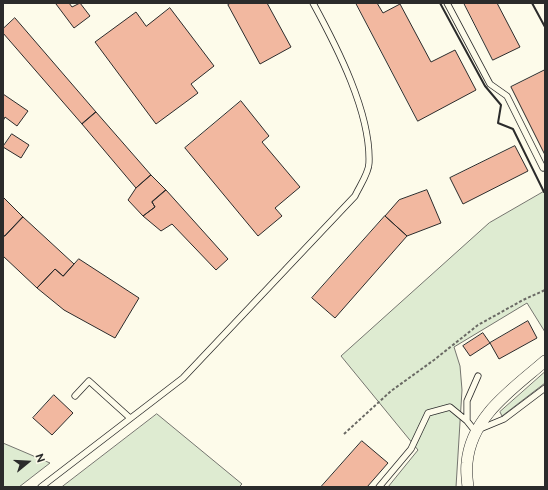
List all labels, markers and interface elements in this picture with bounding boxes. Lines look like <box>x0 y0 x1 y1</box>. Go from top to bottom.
north arrow <box>8 442 48 482</box>
text: N <box>32 452 47 464</box>

